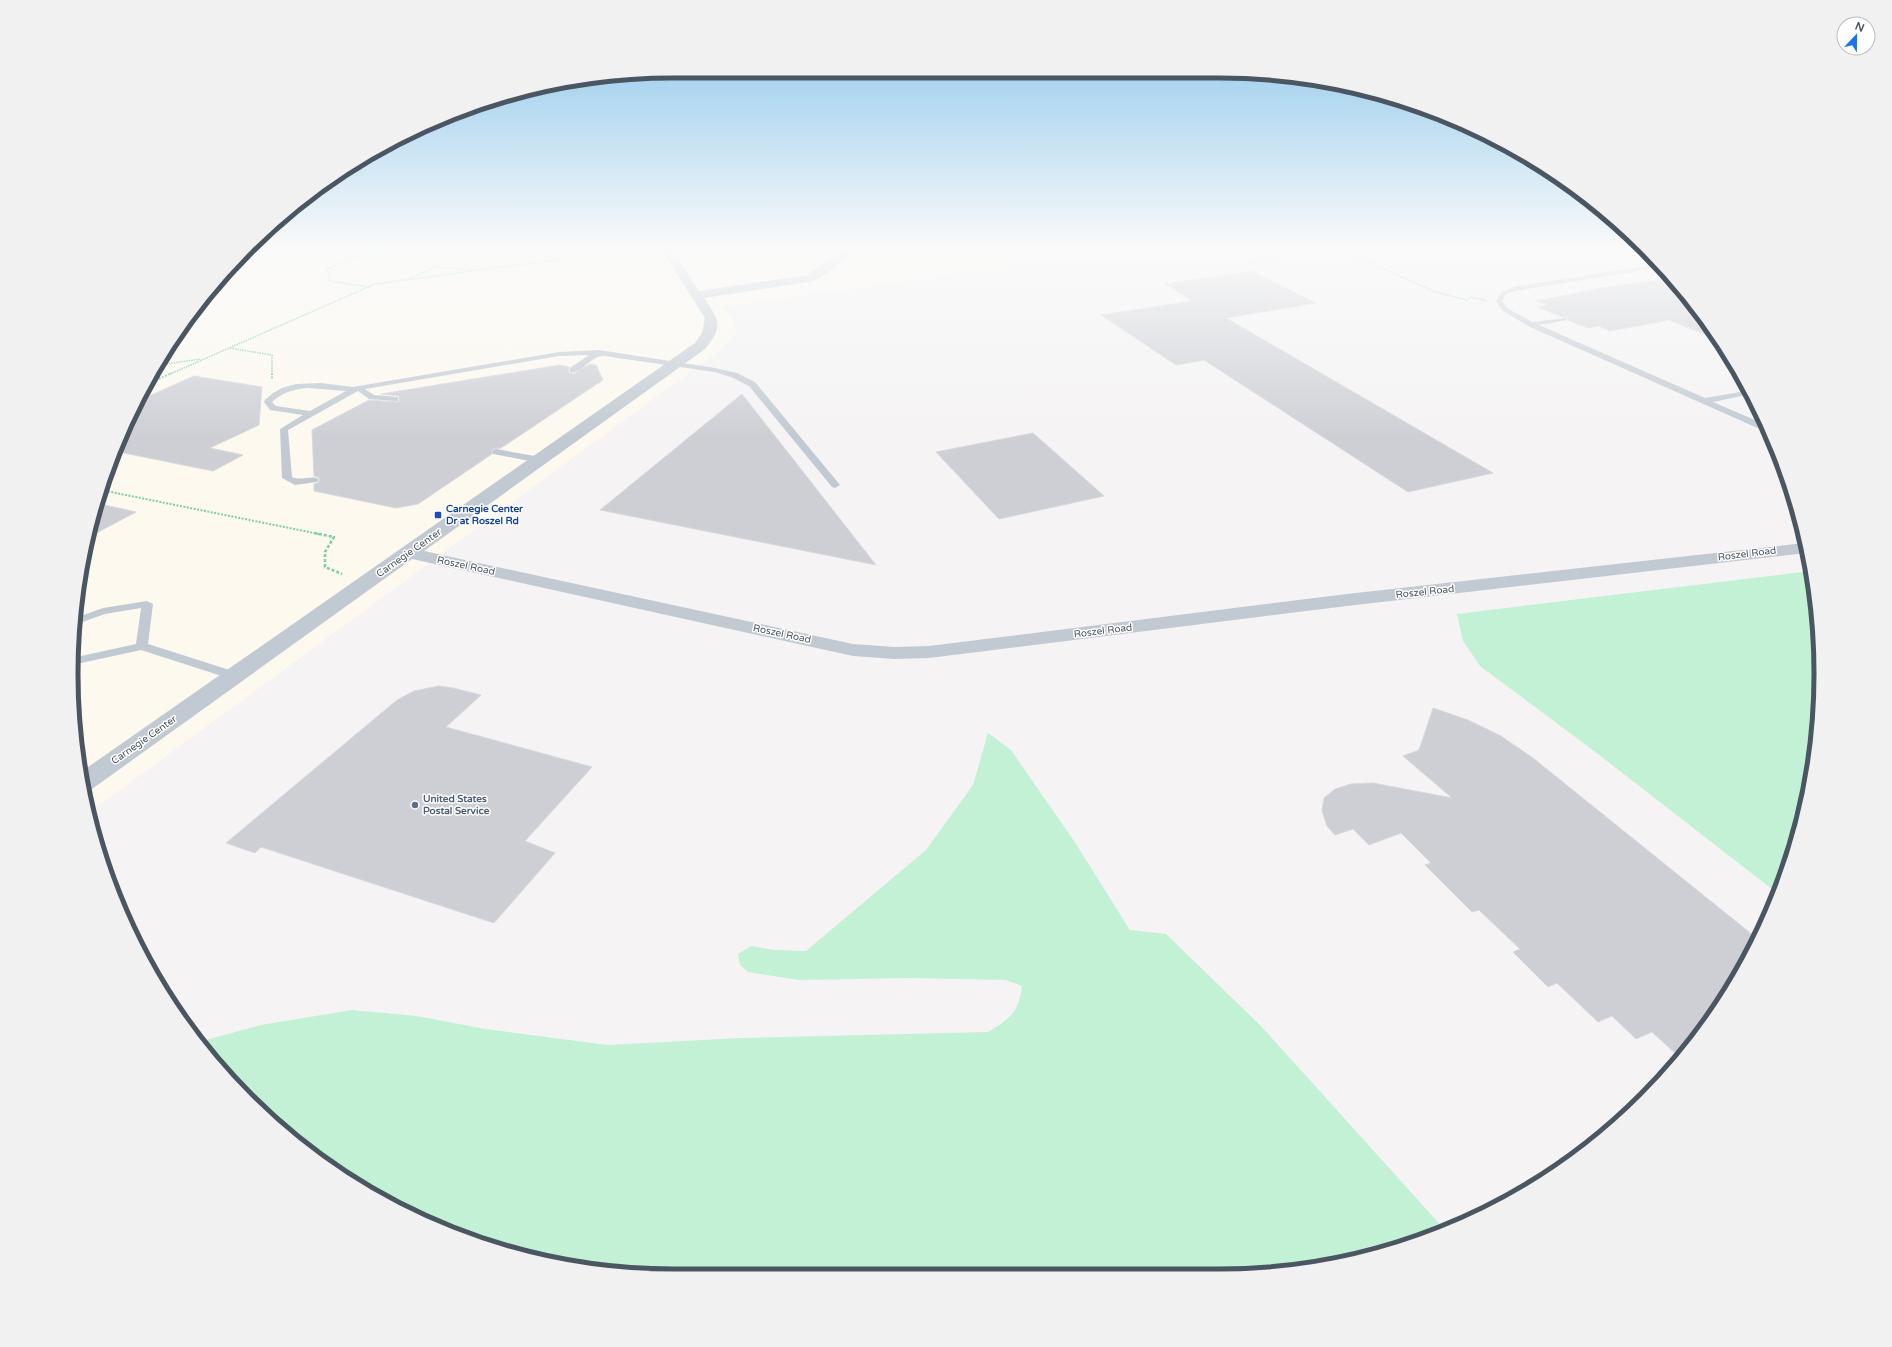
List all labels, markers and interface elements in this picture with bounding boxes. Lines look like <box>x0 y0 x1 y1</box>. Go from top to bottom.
north arrow <box>1836 16 1876 56</box>
text: N <box>1853 20 1866 35</box>
place label: Carnegie Center Dr at Roszel Rd <box>446 503 523 527</box>
marker: Carnegie Center Dr at Roszel Rd <box>433 510 443 520</box>
street label: Carnegie Center <box>374 526 444 580</box>
street label: Roszel Road <box>1717 544 1777 564</box>
street label: Roszel Road <box>436 554 496 578</box>
street label: Roszel Road <box>1395 583 1455 601</box>
street label: Roszel Road <box>1073 621 1133 641</box>
street label: Roszel Road <box>752 622 812 646</box>
street label: Carnegie Center <box>109 713 179 767</box>
place label: United States Postal Service <box>423 793 490 817</box>
marker: United States Postal Service <box>410 800 420 810</box>

